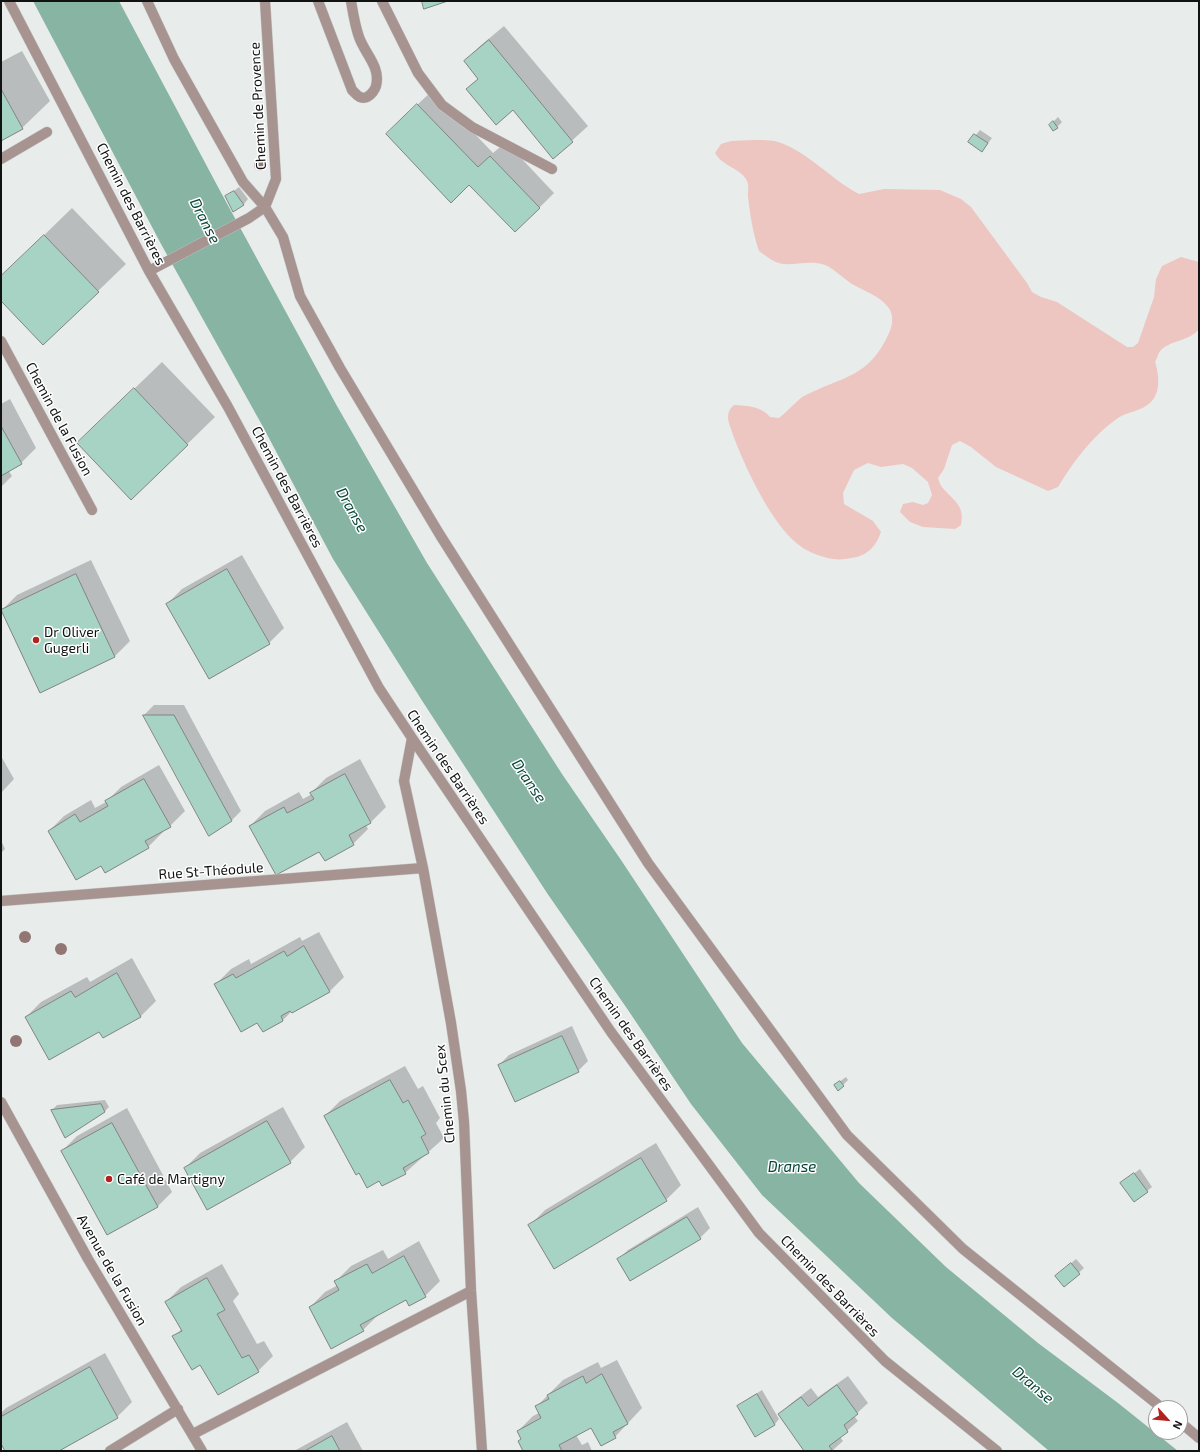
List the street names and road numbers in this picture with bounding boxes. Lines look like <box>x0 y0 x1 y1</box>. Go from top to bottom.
street label: Chemin de Provence <box>246 42 270 170</box>
street label: Chemin des Barrières <box>93 140 169 268</box>
street label: Chemin de la Fusion <box>22 359 96 479</box>
street label: Chemin des Barrières <box>248 423 326 551</box>
street label: Chemin des Barrières <box>403 706 493 828</box>
street label: Rue St-Théodule <box>158 859 264 883</box>
street label: Chemin des Barrières <box>585 974 677 1094</box>
street label: Chemin du Scex <box>431 1044 459 1144</box>
street label: Avenue de la Fusion <box>73 1211 151 1329</box>
street label: Chemin des Barrières <box>777 1232 883 1340</box>

